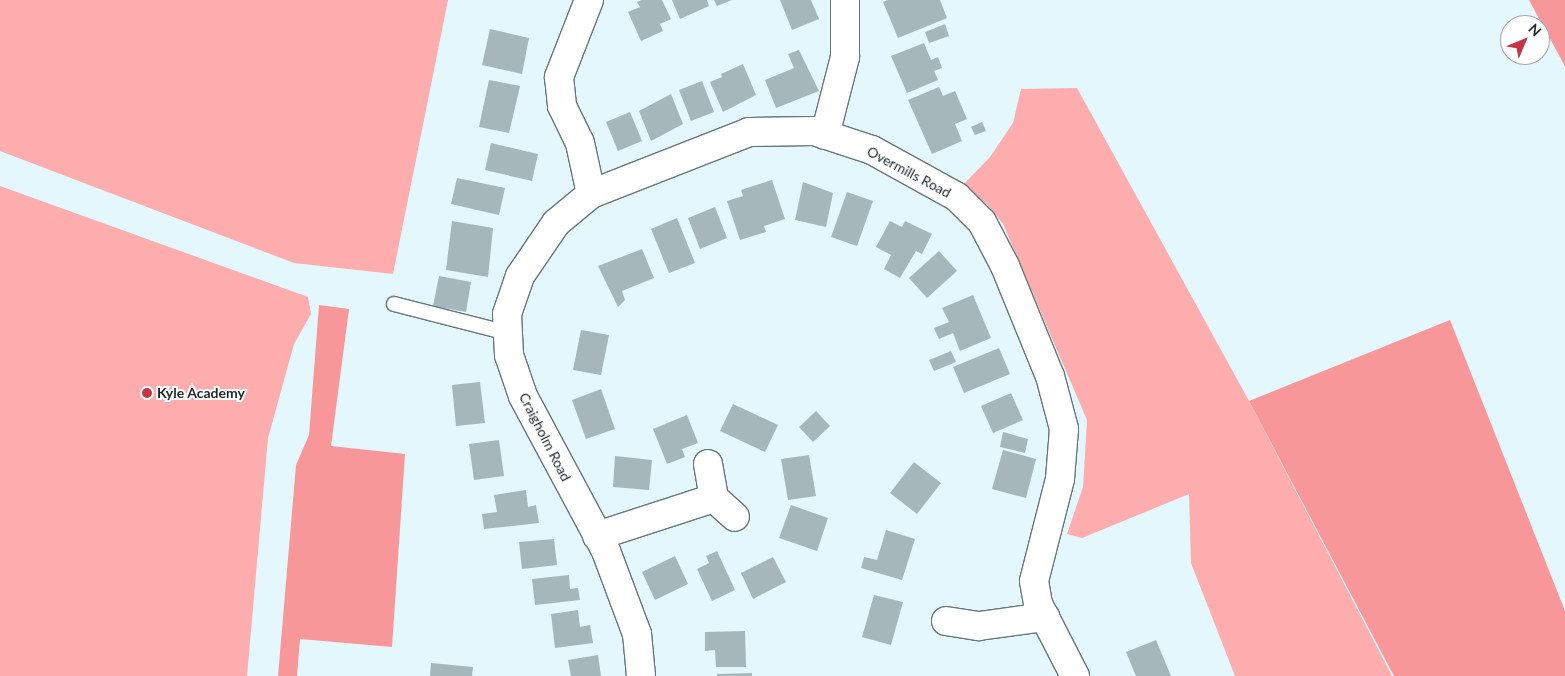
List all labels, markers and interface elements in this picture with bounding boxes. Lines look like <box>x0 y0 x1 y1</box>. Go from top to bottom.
north arrow <box>1500 15 1550 65</box>
text: N <box>1525 20 1545 40</box>
street label: Overmills Road <box>864 143 954 201</box>
place label: Kyle Academy <box>157 385 245 401</box>
marker: Kyle Academy <box>141 387 153 399</box>
street label: Craigholm Road <box>515 390 575 484</box>

